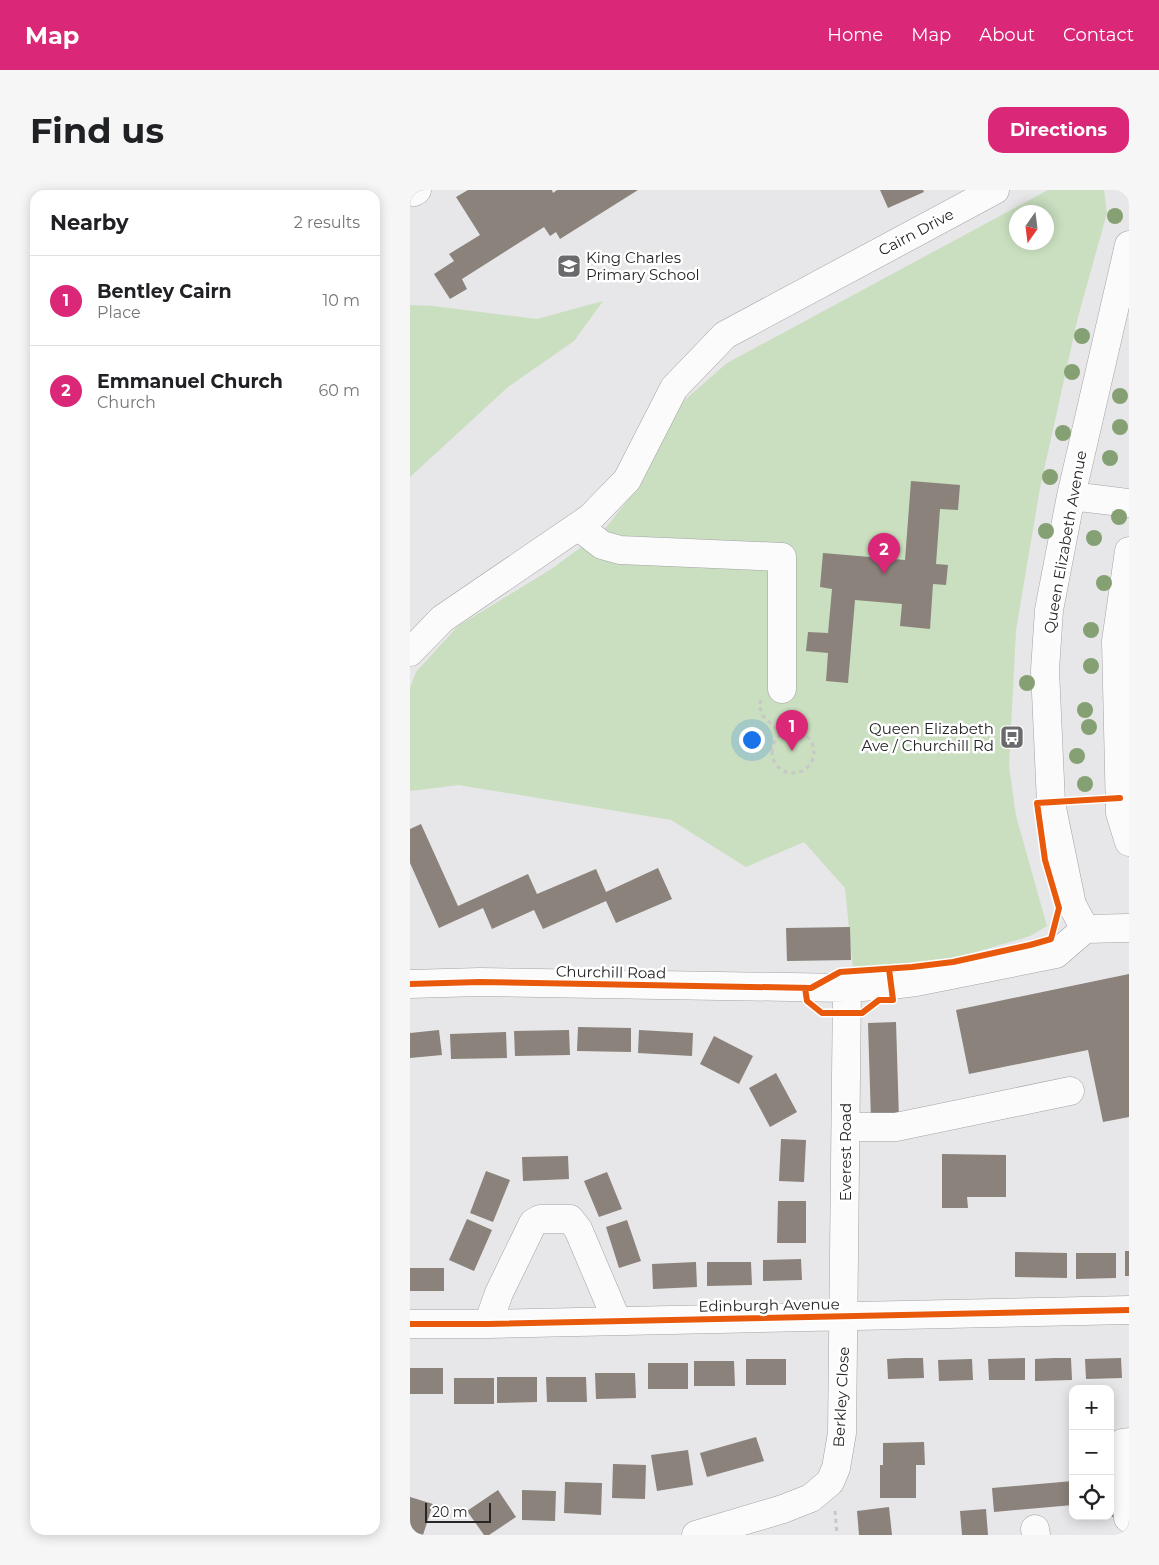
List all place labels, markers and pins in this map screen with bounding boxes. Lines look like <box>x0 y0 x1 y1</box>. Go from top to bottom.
place label: King Charles Primary School <box>586 248 700 284</box>
school or university icon: King Charles Primary School <box>556 253 582 279</box>
pin: 2 <box>868 533 900 574</box>
pin: 1 <box>776 710 808 751</box>
place label: Queen Elizabeth Ave / Churchill Rd <box>862 719 994 755</box>
bus stop icon: Queen Elizabeth Ave / Churchill Rd <box>999 724 1025 750</box>

